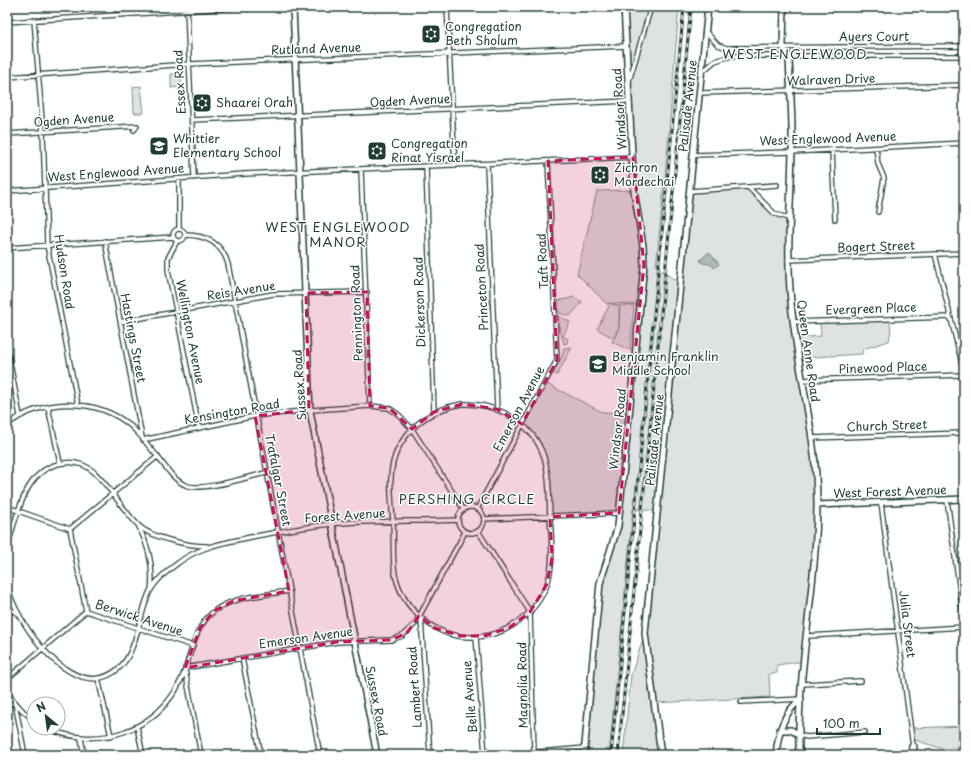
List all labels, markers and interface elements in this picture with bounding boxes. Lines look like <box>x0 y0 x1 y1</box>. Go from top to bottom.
place label: Congregation Beth Sholum <box>445 17 522 49</box>
synagogue icon: Congregation Beth Sholum <box>420 23 442 45</box>
street label: Ayers Court <box>839 27 909 45</box>
street label: Rutland Avenue <box>270 37 362 59</box>
district label: WEST ENGLEWOOD <box>722 44 868 63</box>
street label: Essex Road <box>168 49 190 115</box>
street label: Palisade Avenue <box>673 59 701 153</box>
street label: Windsor Road <box>607 68 631 151</box>
street label: Walraven Drive <box>786 68 876 90</box>
street label: Ogden Avenue <box>369 89 451 111</box>
synagogue icon: Shaarei Orah <box>191 92 213 114</box>
place label: Shaarei Orah <box>216 93 293 111</box>
street label: Ogden Avenue <box>33 107 115 131</box>
street label: West Englewood Avenue <box>759 127 897 149</box>
place label: Whittier Elementary School <box>173 129 281 161</box>
place label: Congregation Rinat Yisrael <box>391 134 468 166</box>
school or university icon: Whittier Elementary School <box>148 135 170 157</box>
synagogue icon: Congregation Rinat Yisrael <box>366 140 388 162</box>
street label: West Englewood Avenue <box>47 158 185 186</box>
place label: Zichron Mordechai <box>614 158 674 190</box>
synagogue icon: Zichron Mordechai <box>589 164 611 186</box>
district label: WEST ENGLEWOOD MANOR <box>265 217 411 251</box>
street label: Hudson Road <box>50 233 80 311</box>
street label: Taft Road <box>532 233 552 289</box>
street label: Bogert Street <box>837 236 915 256</box>
street label: Princeton Road <box>470 243 492 331</box>
street label: Dickerson Road <box>408 256 430 348</box>
street label: Pennington Road <box>345 264 367 362</box>
street label: Reis Avenue <box>205 276 276 304</box>
street label: Wellington Avenue <box>172 278 210 386</box>
street label: Hastings Street <box>116 292 151 384</box>
street label: Evergreen Place <box>825 297 917 319</box>
street label: Queen Anne Road <box>793 299 825 403</box>
place label: Benjamin Franklin Middle School <box>612 347 719 379</box>
street label: Sussex Road <box>288 349 310 421</box>
school or university icon: Benjamin Franklin Middle School <box>587 353 609 375</box>
street label: Pinewood Place <box>838 356 928 378</box>
street label: Emerson Avenue <box>488 362 549 455</box>
street label: Windsor Road <box>604 387 630 471</box>
street label: Palisade Avenue <box>640 393 668 487</box>
street label: Kensington Road <box>183 394 281 428</box>
street label: Church Street <box>846 415 928 435</box>
street label: Trafalgar Street <box>261 432 297 528</box>
street label: West Forest Avenue <box>833 480 947 502</box>
district label: PERSHING CIRCLE <box>399 489 535 508</box>
street label: Forest Avenue <box>304 503 387 527</box>
street label: Julia Street <box>895 589 921 659</box>
street label: Berwick Avenue <box>93 594 186 640</box>
street label: Emerson Avenue <box>258 621 355 653</box>
street label: Magnolia Road <box>512 642 532 728</box>
street label: Lambert Road <box>402 646 426 728</box>
street label: Belle Avenue <box>457 660 481 734</box>
street label: Sussex Road <box>361 664 393 738</box>
north arrow <box>26 696 66 736</box>
text: N <box>33 697 49 716</box>
scale bar <box>817 710 880 736</box>
text: 100 m <box>823 714 860 732</box>

